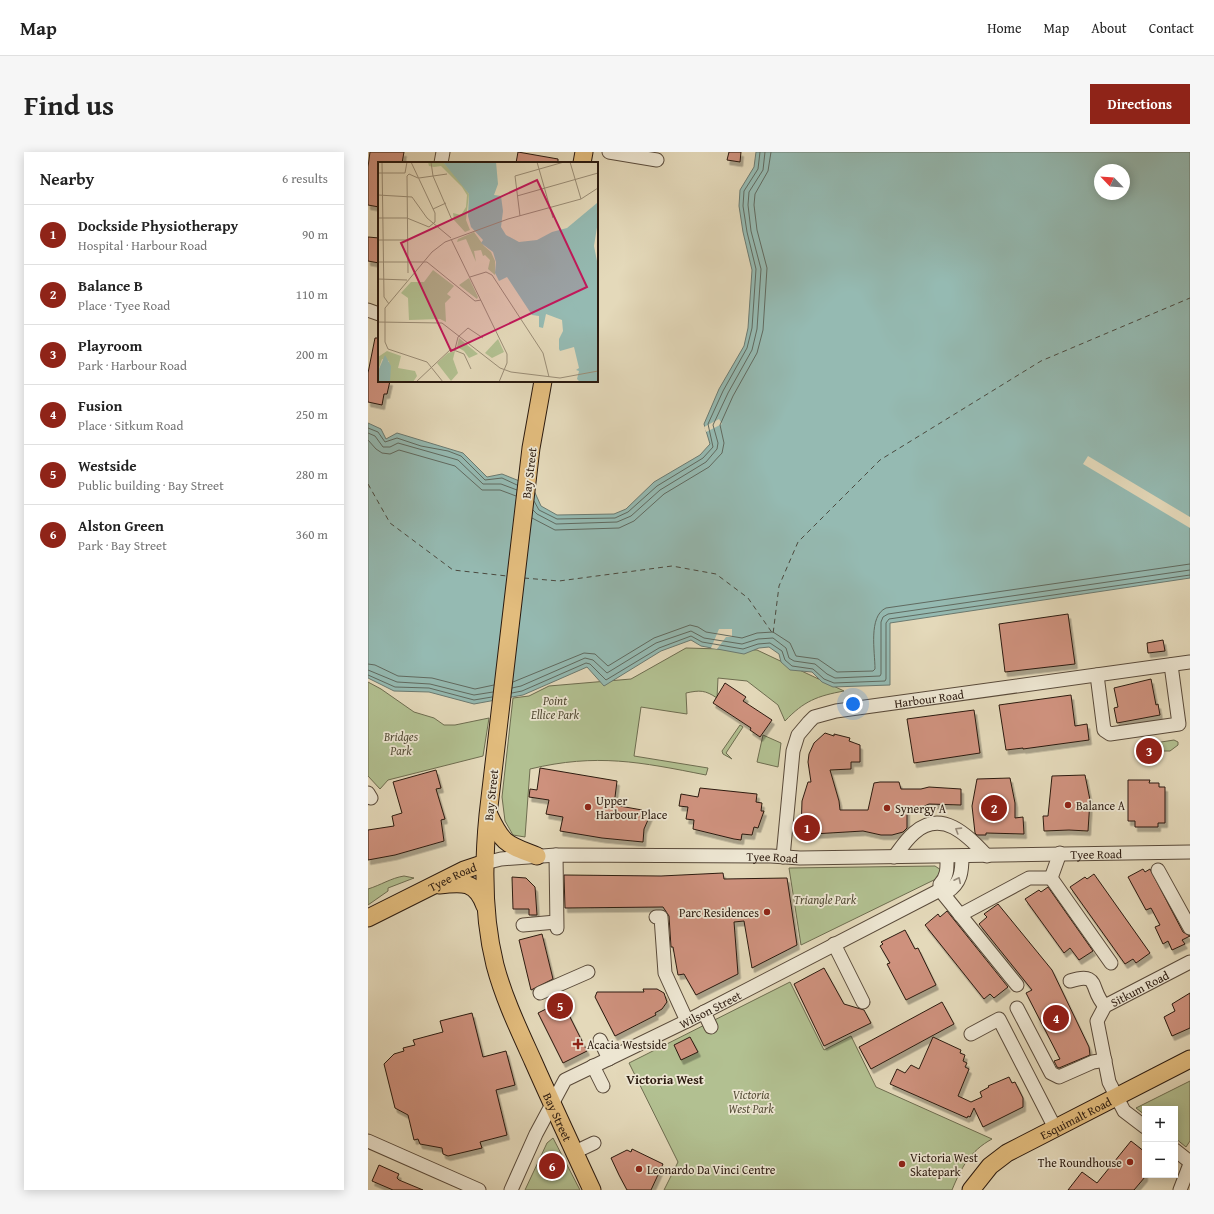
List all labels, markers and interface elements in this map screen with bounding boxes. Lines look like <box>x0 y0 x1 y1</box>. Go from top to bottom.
text: Map <box>20 14 57 42</box>
text: Home <box>987 18 1022 38</box>
text: Map <box>1044 18 1069 38</box>
text: About <box>1091 18 1127 38</box>
text: Contact <box>1149 18 1194 38</box>
text: Find us <box>24 84 114 125</box>
button: Directions <box>1090 84 1190 124</box>
inset map <box>378 162 598 382</box>
north arrow <box>1094 164 1130 200</box>
text: Nearby <box>40 166 94 191</box>
text: 6 results <box>282 169 328 188</box>
text: Dockside Physiotherapy <box>78 215 238 236</box>
text: 1 <box>50 225 56 244</box>
text: 90 m <box>302 225 328 244</box>
text: Hospital · Harbour Road <box>78 236 207 255</box>
text: Balance B <box>78 275 143 296</box>
text: 2 <box>50 285 56 304</box>
text: 110 m <box>296 285 328 304</box>
text: Place · Tyee Road <box>78 296 170 315</box>
text: Playroom <box>78 335 142 356</box>
text: 3 <box>50 345 56 364</box>
text: 200 m <box>296 345 328 364</box>
text: Park · Harbour Road <box>78 356 187 375</box>
text: Fusion <box>78 395 122 416</box>
text: 4 <box>50 405 56 424</box>
text: 250 m <box>296 405 328 424</box>
text: Place · Sitkum Road <box>78 416 183 435</box>
street label: Bay Street <box>517 446 541 500</box>
text: Westside <box>78 455 137 476</box>
text: 5 <box>50 465 56 484</box>
text: 280 m <box>296 465 328 484</box>
text: Public building · Bay Street <box>78 476 224 495</box>
text: Alston Green <box>78 515 164 536</box>
text: 6 <box>50 525 56 544</box>
text: 360 m <box>296 525 328 544</box>
text: Park · Bay Street <box>78 536 167 555</box>
street label: Harbour Road <box>893 685 965 711</box>
park label: Point Ellice Park <box>530 692 580 723</box>
your location <box>843 694 863 714</box>
park label: Bridges Park <box>383 728 419 759</box>
pin: 3 <box>1136 736 1162 766</box>
street label: Bay Street <box>480 768 502 821</box>
place label: Upper Harbour Place <box>596 792 668 823</box>
pin: 2 <box>981 793 1007 823</box>
place label: Balance A <box>1076 797 1126 814</box>
place label: Synergy A <box>895 800 947 817</box>
marker: Balance A <box>1063 800 1073 810</box>
marker: Upper Harbour Place <box>583 802 593 812</box>
marker: Synergy A <box>882 803 892 813</box>
pin: 1 <box>794 813 820 843</box>
one-way arrow <box>955 828 962 835</box>
street label: Tyee Road <box>1070 845 1123 862</box>
street label: Tyee Road <box>747 847 799 866</box>
street label: Tyee Road <box>425 858 479 895</box>
one-way arrow <box>953 877 961 884</box>
park label: Triangle Park <box>794 891 857 908</box>
place label: Parc Residences <box>679 904 759 921</box>
marker: Parc Residences <box>762 907 772 917</box>
street label: Sitkum Road <box>1107 966 1172 1010</box>
street label: Wilson Street <box>676 986 745 1032</box>
pin: 5 <box>547 991 573 1021</box>
pin: 4 <box>1043 1003 1069 1033</box>
place label: Acacia Westside <box>587 1036 667 1053</box>
marker: Acacia Westside <box>572 1038 584 1050</box>
district label: Victoria West <box>626 1070 704 1089</box>
park label: Victoria West Park <box>728 1086 774 1117</box>
street label: Bay Street <box>540 1090 577 1144</box>
street label: Esquimalt Road <box>1037 1092 1115 1143</box>
map controls <box>1142 1106 1178 1178</box>
button: + <box>1142 1106 1178 1142</box>
button: − <box>1142 1142 1178 1178</box>
place label: Victoria West Skatepark <box>910 1149 979 1180</box>
pin: 6 <box>539 1151 565 1181</box>
place label: The Roundhouse <box>1038 1154 1122 1171</box>
marker: The Roundhouse <box>1125 1157 1135 1167</box>
marker: Victoria West Skatepark <box>897 1159 907 1169</box>
place label: Leonardo Da Vinci Centre <box>647 1161 776 1178</box>
marker: Leonardo Da Vinci Centre <box>634 1164 644 1174</box>

